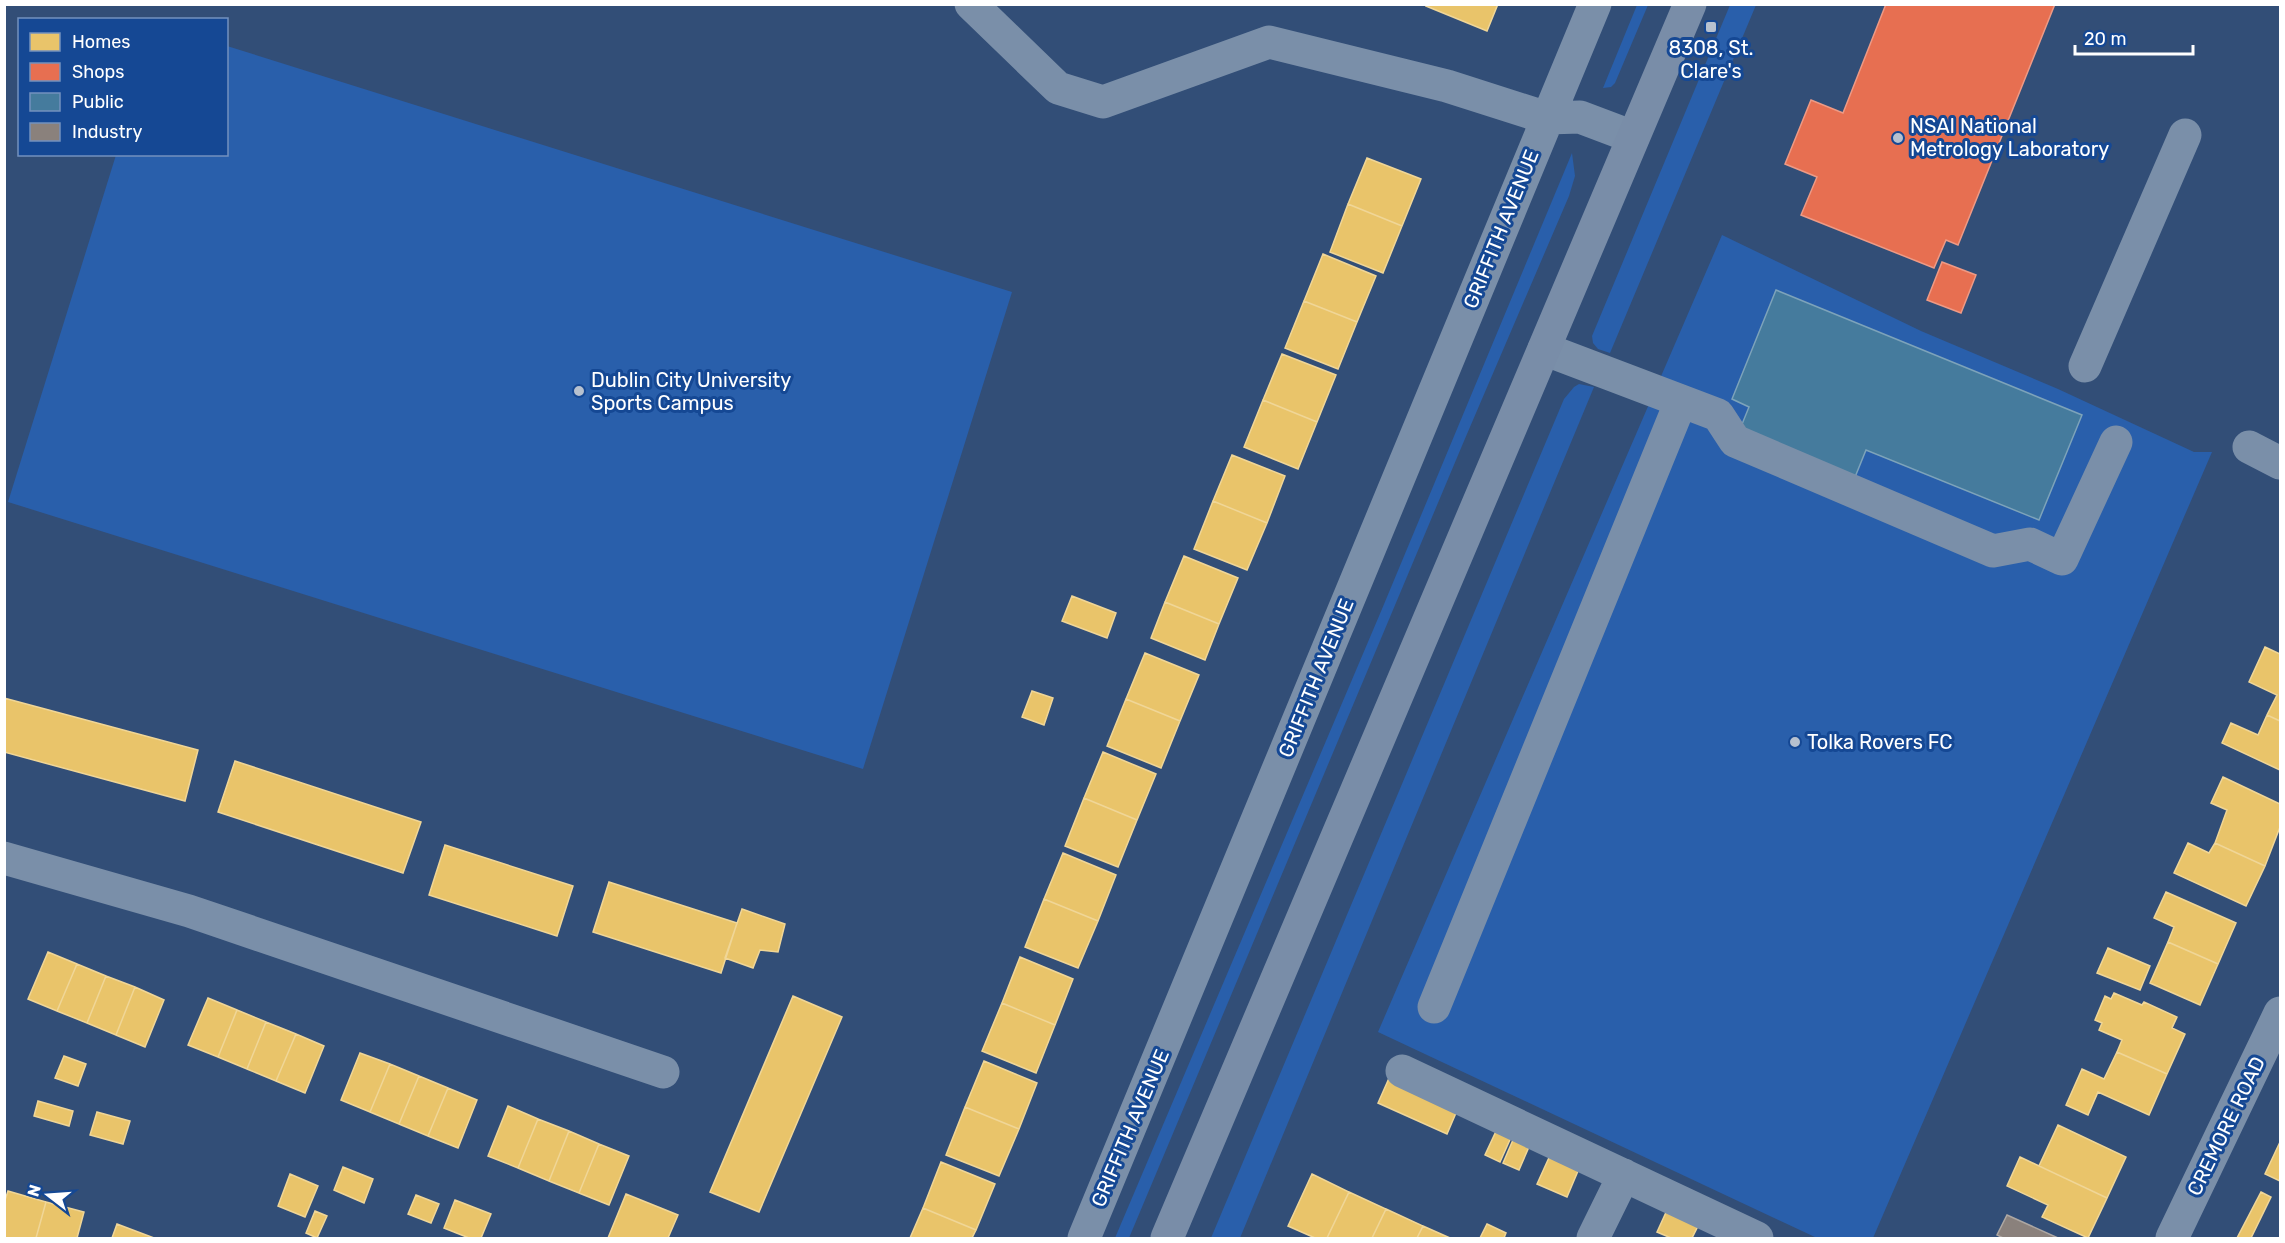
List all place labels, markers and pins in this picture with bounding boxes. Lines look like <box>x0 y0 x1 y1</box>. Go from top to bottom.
marker: 8308, St. Clare's <box>1704 20 1718 34</box>
place label: 8308, St. Clare's <box>1668 36 1754 83</box>
place label: NSAI National Metrology Laboratory <box>1910 114 2109 161</box>
marker: NSAI National Metrology Laboratory <box>1891 131 1905 145</box>
place label: Dublin City University Sports Campus <box>591 368 791 415</box>
marker: Dublin City University Sports Campus <box>572 384 586 398</box>
place label: Tolka Rovers FC <box>1807 730 1953 754</box>
marker: Tolka Rovers FC <box>1788 735 1802 749</box>

